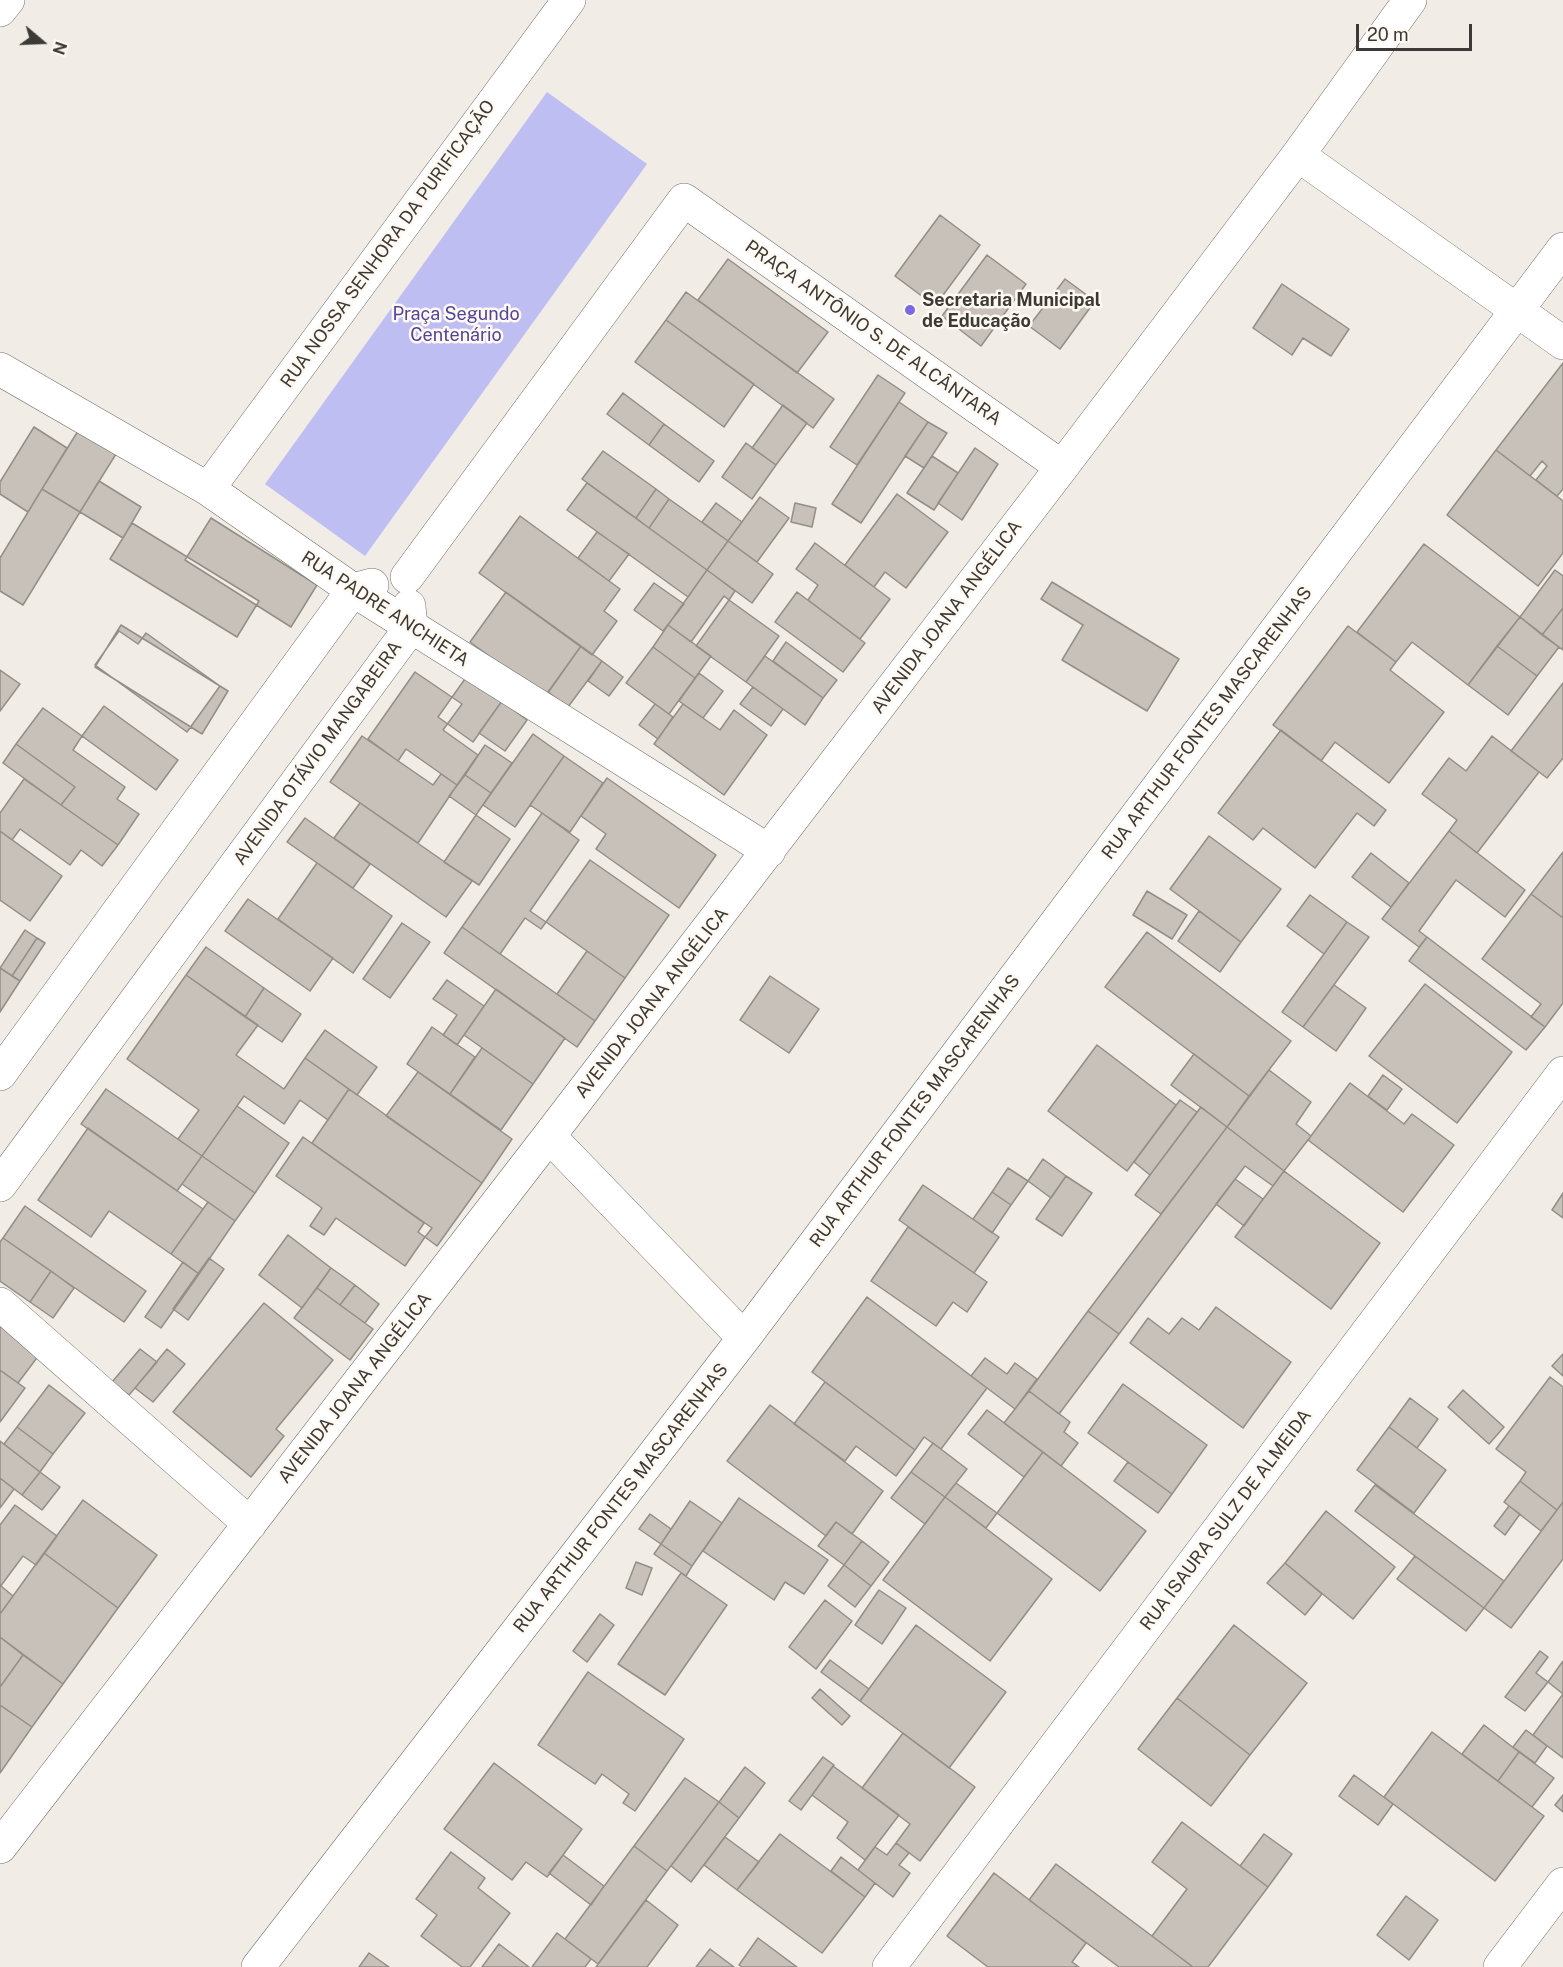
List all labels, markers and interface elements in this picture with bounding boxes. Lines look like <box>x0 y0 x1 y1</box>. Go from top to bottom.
north arrow <box>12 12 72 72</box>
scale bar <box>1359 12 1474 50</box>
text: 20 m <box>1367 24 1409 45</box>
text: N <box>48 39 71 57</box>
street label: RUA NOSSA SENHORA DA PURIFICAÇÃO <box>276 96 500 392</box>
street label: PRAÇA ANTÔNIO S. DE ALCÂNTARA <box>741 236 1005 430</box>
place label: Secretaria Municipal de Educação <box>922 289 1101 332</box>
park label: Praça Segundo Centenário <box>392 303 520 346</box>
marker: Secretaria Municipal de Educação <box>903 303 917 317</box>
street label: AVENIDA JOANA ANGÉLICA <box>867 516 1027 718</box>
street label: RUA PADRE ANCHIETA <box>297 547 473 671</box>
street label: RUA ARTHUR FONTES MASCARENHAS <box>1097 582 1317 864</box>
street label: AVENIDA OTÁVIO MANGABEIRA <box>229 637 407 869</box>
street label: AVENIDA JOANA ANGÉLICA <box>571 903 733 1103</box>
street label: RUA ARTHUR FONTES MASCARENHAS <box>805 970 1025 1252</box>
street label: AVENIDA JOANA ANGÉLICA <box>274 1288 436 1488</box>
street label: RUA ARTHUR FONTES MASCARENHAS <box>509 1359 733 1637</box>
street label: RUA ISAURA SULZ DE ALMEIDA <box>1136 1405 1316 1635</box>

